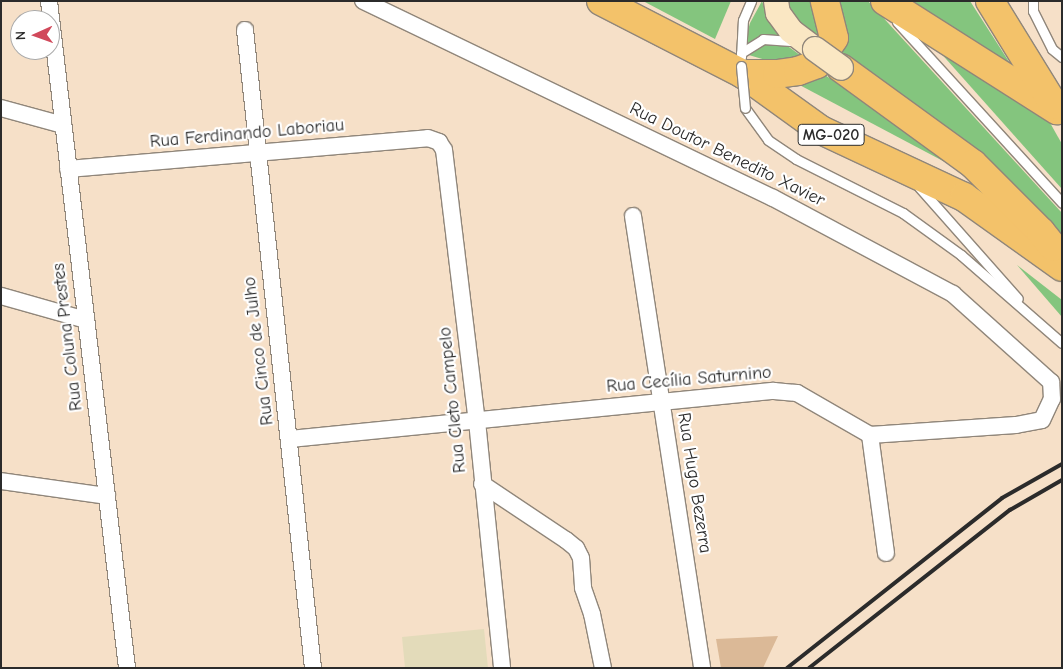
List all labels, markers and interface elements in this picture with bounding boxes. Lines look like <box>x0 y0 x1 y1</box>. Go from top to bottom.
north arrow <box>10 10 60 60</box>
text: N <box>12 31 29 40</box>
street label: Rua Doutor Benedito Xavier <box>626 98 828 212</box>
street label: Rua Ferdinando Laboriau <box>149 115 345 153</box>
road number: MG-020 <box>797 122 865 148</box>
street label: Rua Coluna Prestes <box>48 262 88 412</box>
street label: Rua Cinco de Julho <box>239 275 279 427</box>
street label: Rua Cleto Campelo <box>435 326 471 474</box>
street label: Rua Cecília Saturnino <box>606 362 772 398</box>
street label: Rua Hugo Bezerra <box>672 411 716 555</box>

